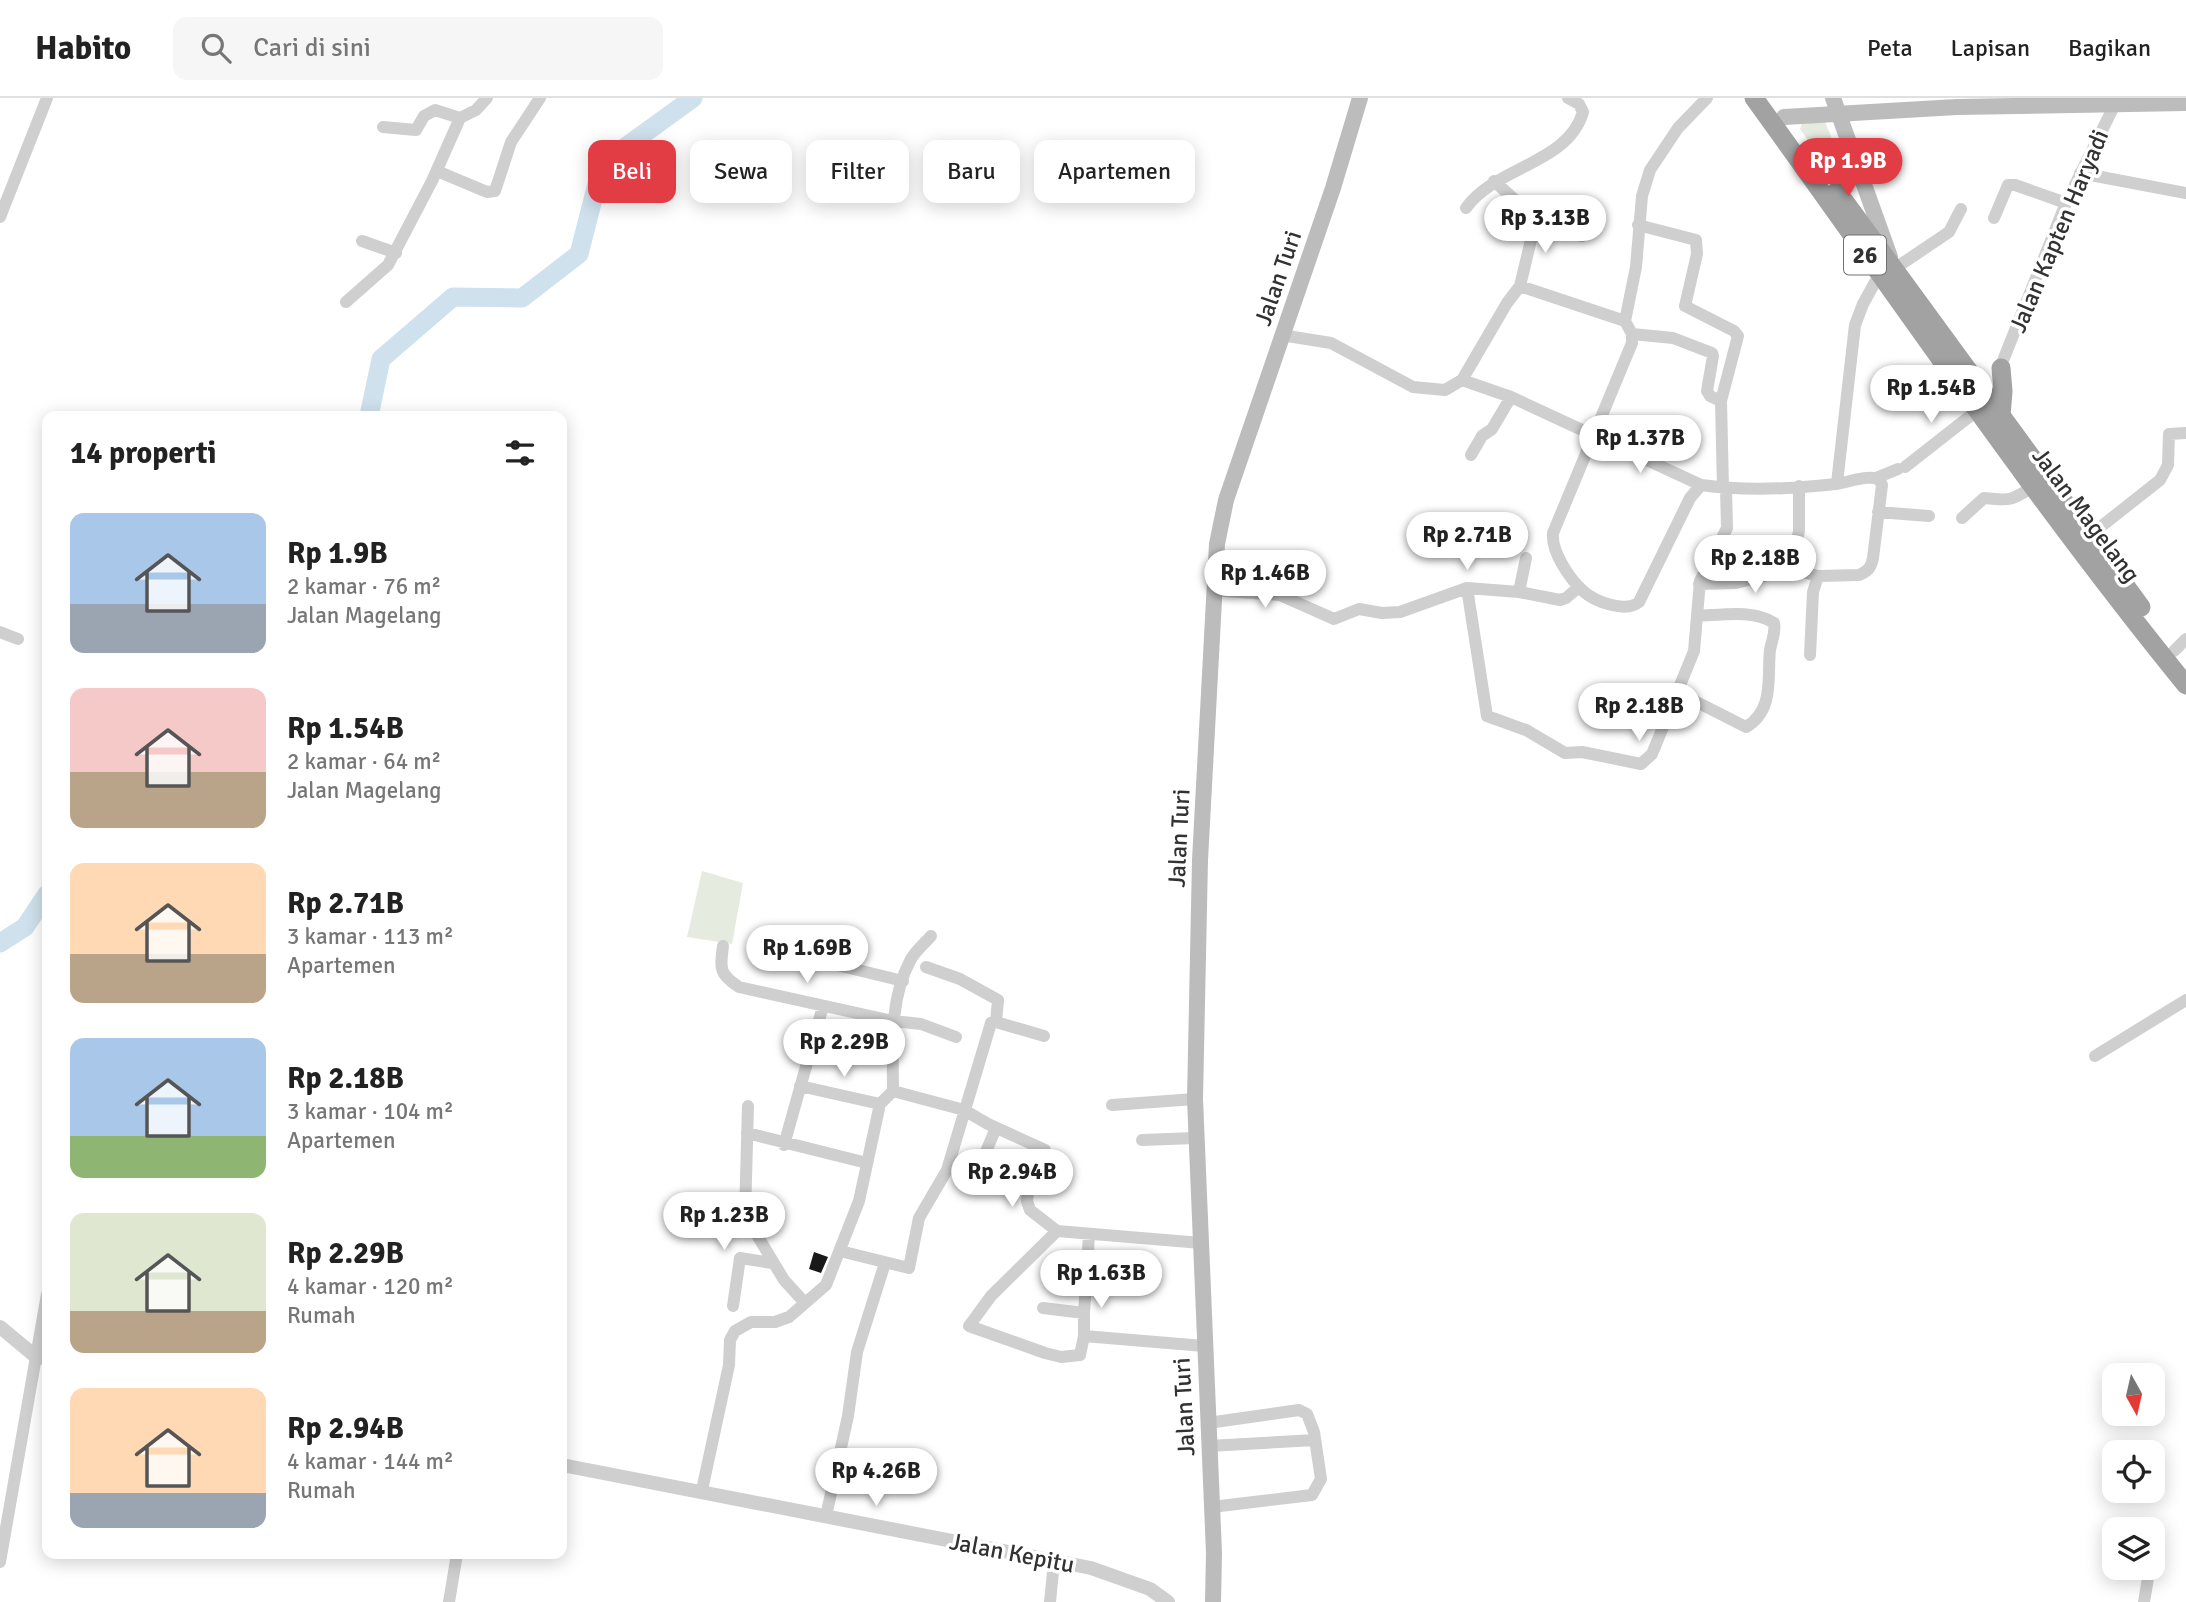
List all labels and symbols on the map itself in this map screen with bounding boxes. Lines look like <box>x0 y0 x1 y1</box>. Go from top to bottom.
street label: Jalan Kapten Haryadi <box>2003 125 2115 337</box>
pin: Rp 1.9B <box>1783 139 1913 198</box>
pin: Rp 3.13B <box>1473 195 1617 255</box>
street label: Jalan Turi <box>1248 226 1308 330</box>
road number: 26 <box>1844 236 1886 274</box>
pin: Rp 1.54B <box>1859 366 2003 425</box>
pin: Rp 1.37B <box>1568 416 1712 475</box>
street label: Jalan Magelang <box>2026 442 2146 588</box>
pin: Rp 2.71B <box>1395 512 1539 572</box>
pin: Rp 2.18B <box>1683 536 1827 595</box>
pin: Rp 1.46B <box>1193 550 1337 610</box>
pin: Rp 2.18B <box>1567 684 1711 743</box>
street label: Jalan Turi <box>1161 788 1197 888</box>
pin: Rp 1.69B <box>735 926 879 985</box>
pin: Rp 2.29B <box>772 1020 916 1079</box>
pin: Rp 2.94B <box>940 1150 1084 1209</box>
pin: Rp 1.23B <box>652 1192 796 1252</box>
pin: Rp 1.63B <box>1029 1250 1173 1310</box>
street label: Jalan Turi <box>1166 1357 1202 1457</box>
north arrow <box>2102 1363 2165 1426</box>
pin: Rp 4.26B <box>804 1448 948 1508</box>
street label: Jalan Kepitu <box>947 1526 1077 1580</box>

